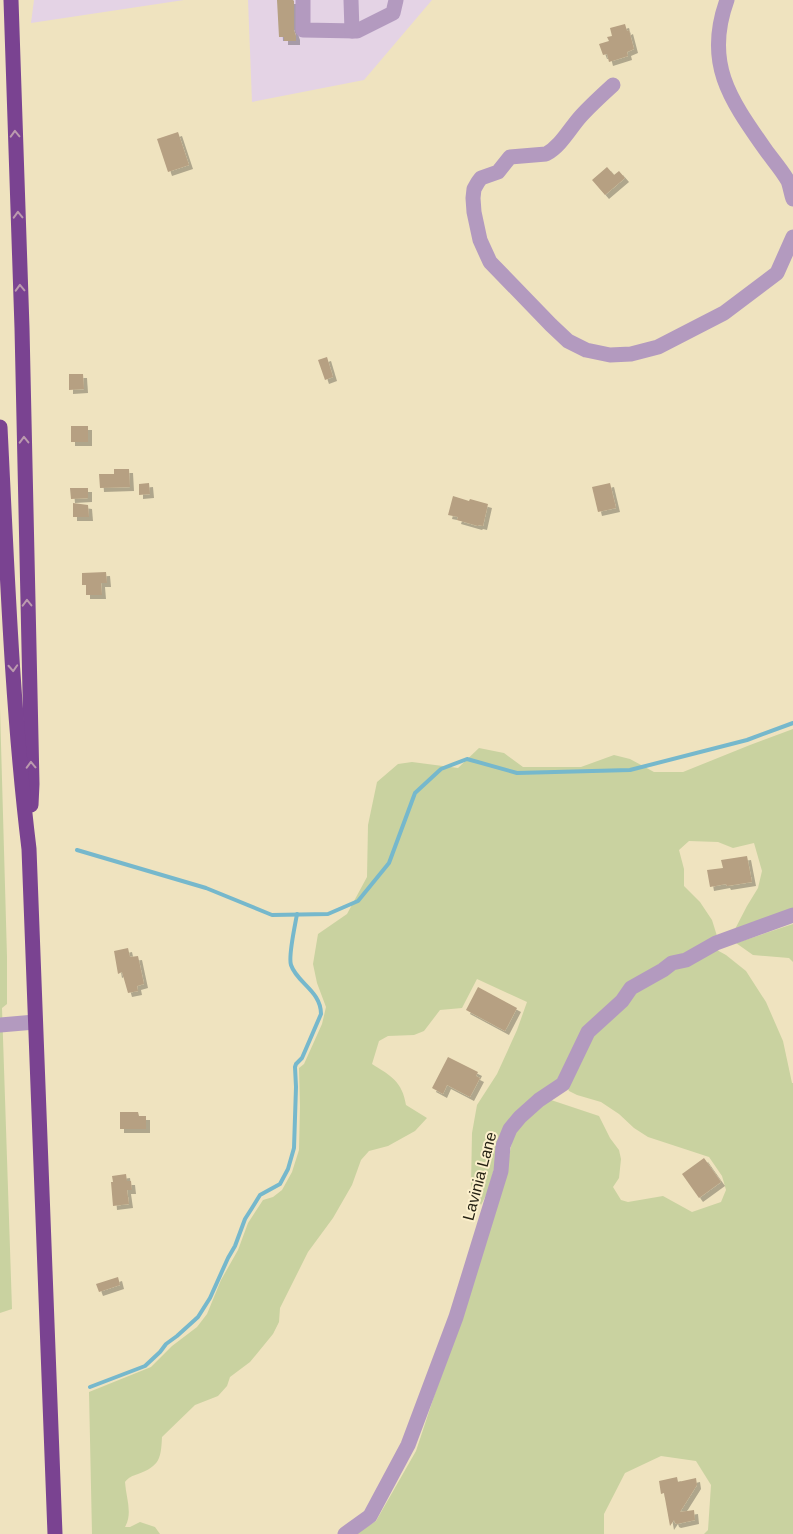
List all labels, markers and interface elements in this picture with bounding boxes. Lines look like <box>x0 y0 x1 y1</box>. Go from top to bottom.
one-way arrow <box>10 130 21 138</box>
one-way arrow <box>13 211 23 219</box>
one-way arrow <box>15 284 26 292</box>
one-way arrow <box>19 436 29 444</box>
one-way arrow <box>22 598 32 606</box>
one-way arrow <box>7 664 18 672</box>
one-way arrow <box>26 761 37 769</box>
street label: Lavinia Lane <box>460 1130 499 1222</box>

